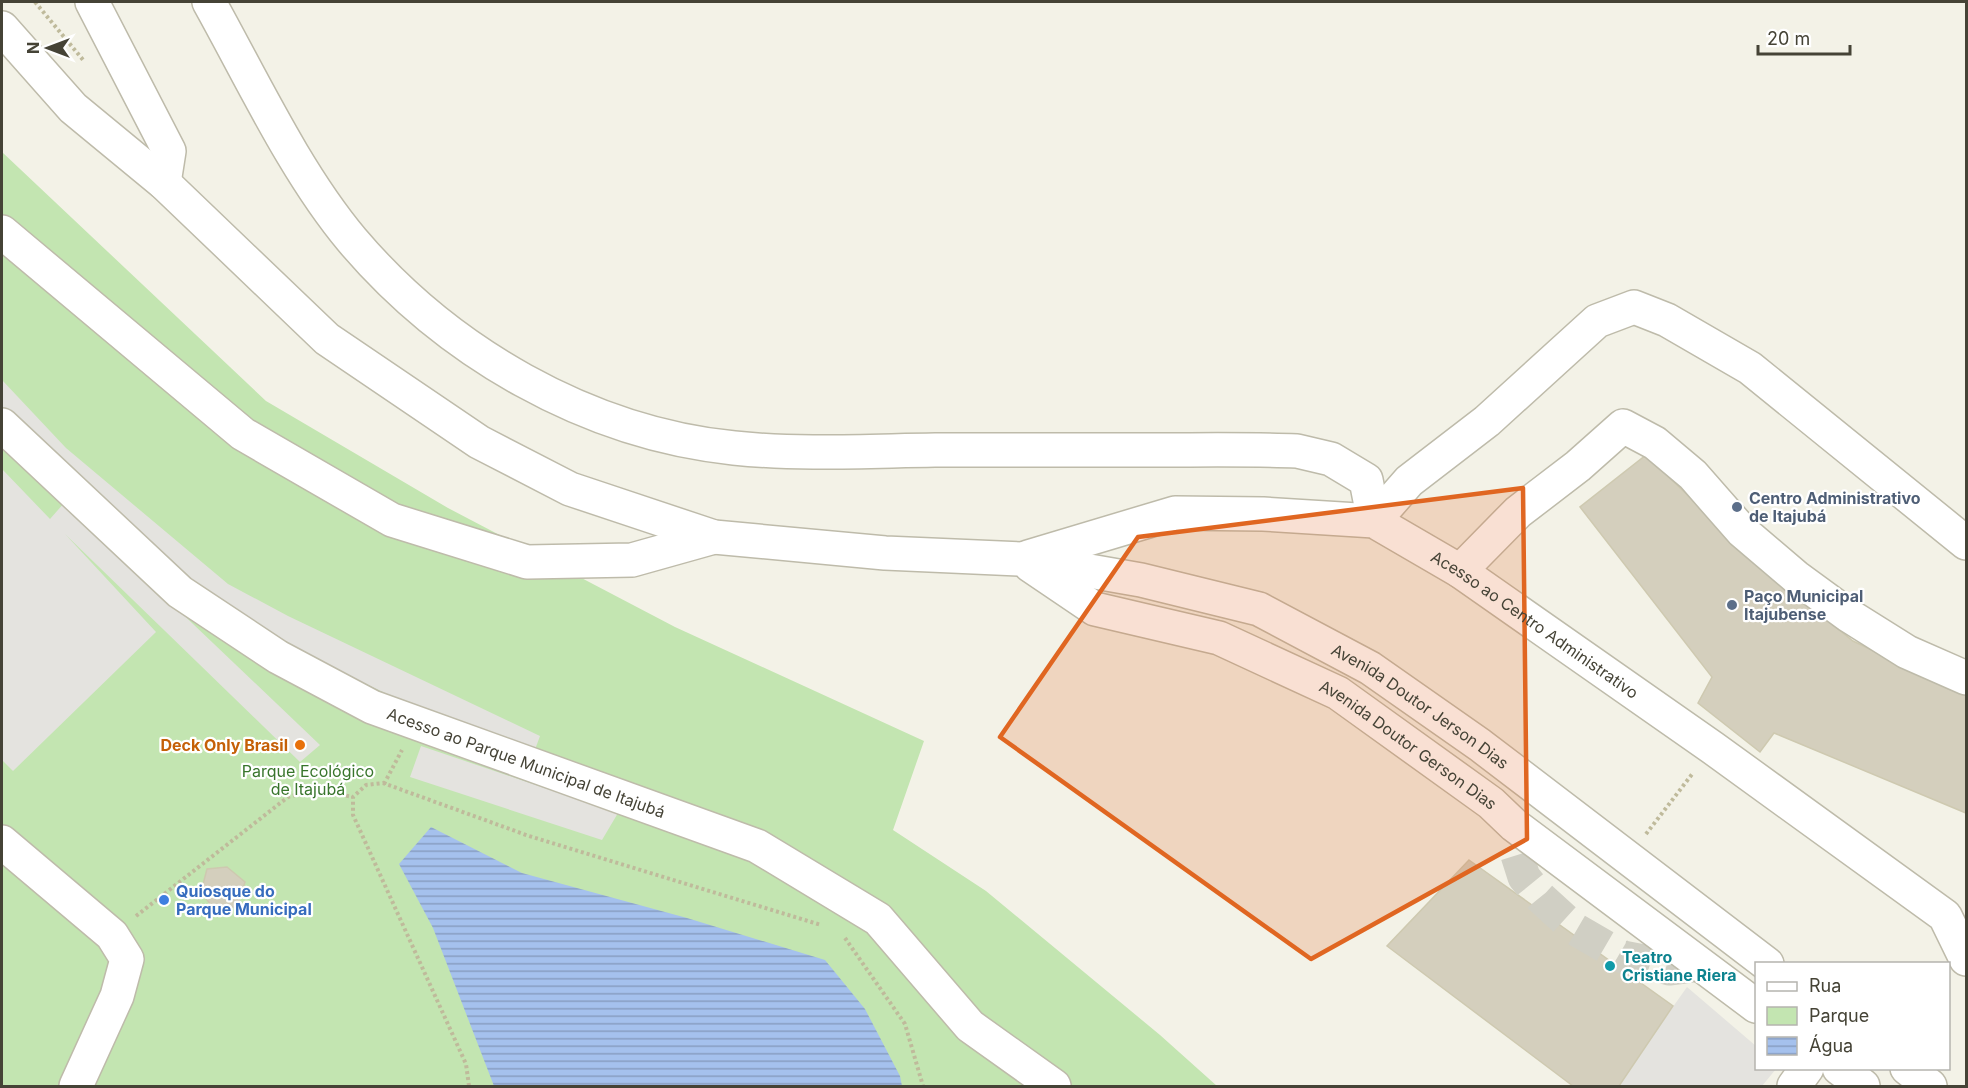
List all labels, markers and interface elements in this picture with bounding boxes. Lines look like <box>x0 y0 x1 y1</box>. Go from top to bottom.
north arrow <box>18 18 78 78</box>
scale bar <box>1758 18 1850 56</box>
text: 20 m <box>1767 28 1810 49</box>
text: N <box>23 42 43 54</box>
place label: Centro Administrativo de Itajubá <box>1749 488 1921 526</box>
marker: Centro Administrativo de Itajubá <box>1730 500 1744 514</box>
street label: Acesso ao Centro Administrativo <box>1427 546 1642 703</box>
place label: Paço Municipal Itajubense <box>1744 586 1863 624</box>
marker: Paço Municipal Itajubense <box>1725 598 1739 612</box>
street label: Avenida Doutor Jerson Dias <box>1328 639 1513 773</box>
street label: Avenida Doutor Gerson Dias <box>1316 676 1501 814</box>
street label: Acesso ao Parque Municipal de Itajubá <box>384 703 668 822</box>
place label: Deck Only Brasil <box>160 735 288 755</box>
marker: Deck Only Brasil <box>293 738 307 752</box>
park label: Parque Ecológico de Itajubá <box>242 761 374 799</box>
place label: Quiosque do Parque Municipal <box>176 881 312 919</box>
marker: Quiosque do Parque Municipal <box>157 893 171 907</box>
place label: Teatro Cristiane Riera <box>1622 947 1737 985</box>
marker: Teatro Cristiane Riera <box>1603 959 1617 973</box>
legend <box>1755 962 1950 1070</box>
text: Rua <box>1809 975 1841 996</box>
text: Parque <box>1809 1005 1869 1026</box>
text: Água <box>1809 1034 1853 1056</box>

